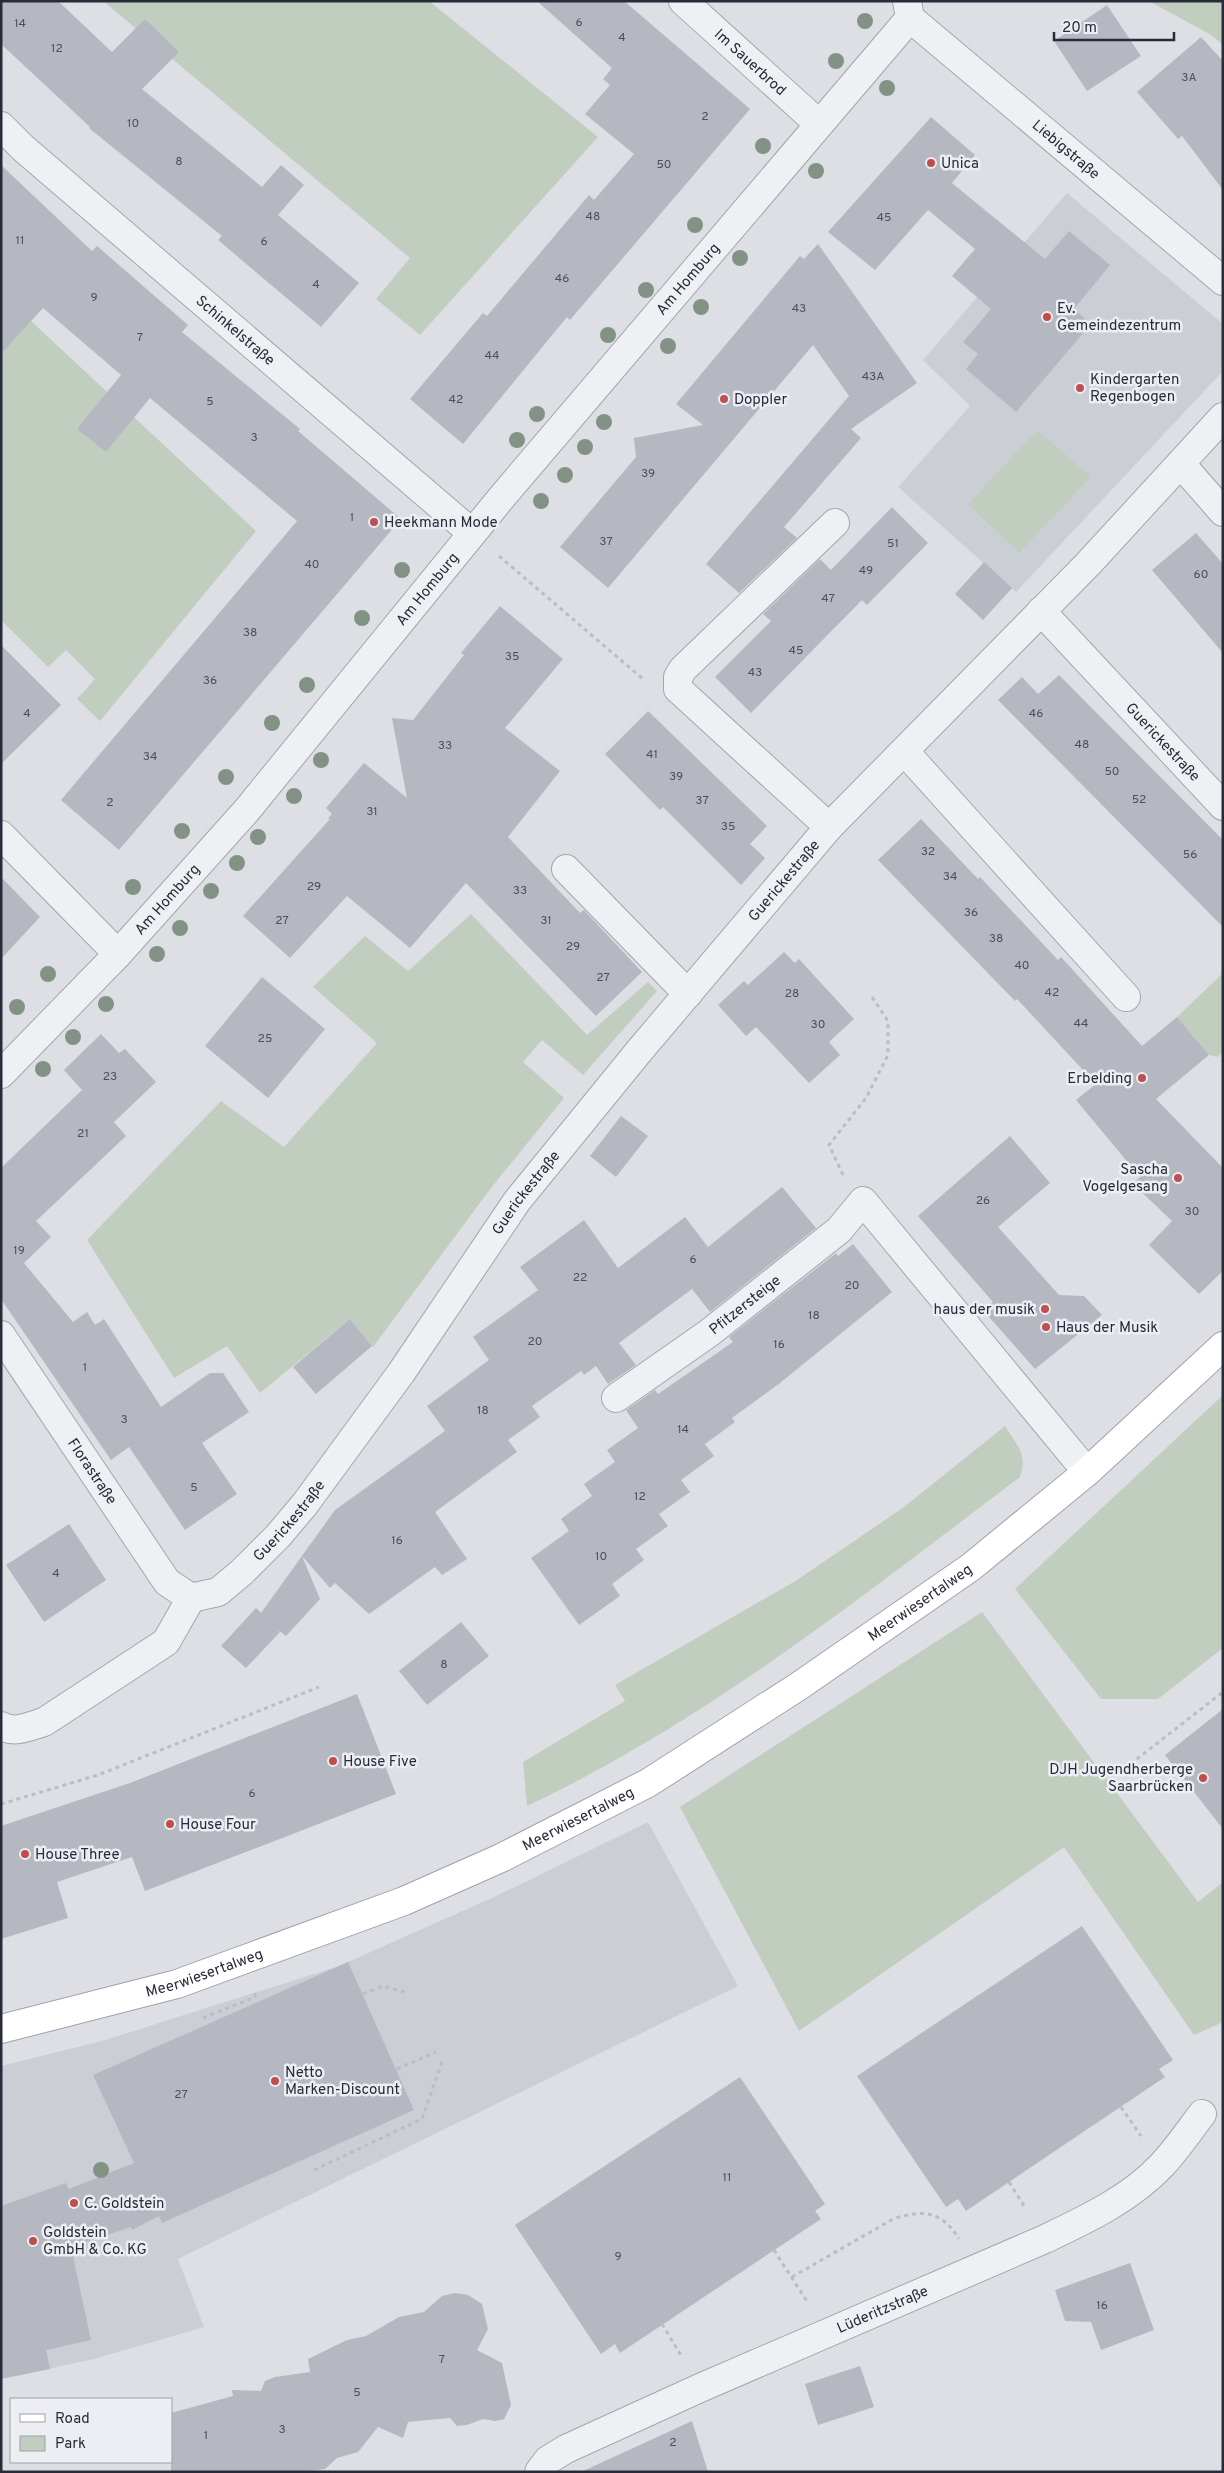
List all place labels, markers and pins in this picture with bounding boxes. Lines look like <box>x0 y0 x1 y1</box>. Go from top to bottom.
place label: Unica <box>941 155 979 174</box>
marker: Unica <box>925 157 937 169</box>
place label: Ev. Gemeindezentrum <box>1057 300 1181 336</box>
marker: Ev. Gemeindezentrum <box>1041 311 1053 323</box>
place label: Kindergarten Regenbogen <box>1090 371 1179 407</box>
marker: Kindergarten Regenbogen <box>1074 382 1086 394</box>
place label: Doppler <box>734 391 787 410</box>
marker: Doppler <box>718 393 730 405</box>
place label: Heekmann Mode <box>384 514 498 533</box>
marker: Heekmann Mode <box>368 516 380 528</box>
place label: Erbelding <box>1067 1070 1132 1089</box>
marker: Erbelding <box>1136 1072 1148 1084</box>
place label: Sascha Vogelgesang <box>1082 1161 1168 1197</box>
marker: Sascha Vogelgesang <box>1172 1172 1184 1184</box>
place label: haus der musik <box>934 1301 1035 1320</box>
marker: haus der musik <box>1039 1303 1051 1315</box>
place label: Haus der Musik <box>1056 1319 1158 1338</box>
marker: Haus der Musik <box>1040 1321 1052 1333</box>
place label: House Five <box>343 1753 417 1772</box>
marker: House Five <box>327 1755 339 1767</box>
place label: DJH Jugendherberge Saarbrücken <box>1049 1761 1193 1797</box>
marker: DJH Jugendherberge Saarbrücken <box>1197 1772 1209 1784</box>
place label: House Four <box>180 1816 256 1835</box>
marker: House Four <box>164 1818 176 1830</box>
place label: House Three <box>35 1846 119 1865</box>
marker: House Three <box>19 1848 31 1860</box>
place label: Netto Marken-Discount <box>285 2064 400 2100</box>
marker: Netto Marken-Discount <box>269 2075 281 2087</box>
place label: C. Goldstein <box>84 2195 165 2214</box>
marker: C. Goldstein <box>68 2197 80 2209</box>
place label: Goldstein GmbH & Co. KG <box>43 2224 147 2260</box>
marker: Goldstein GmbH & Co. KG <box>27 2235 39 2247</box>

